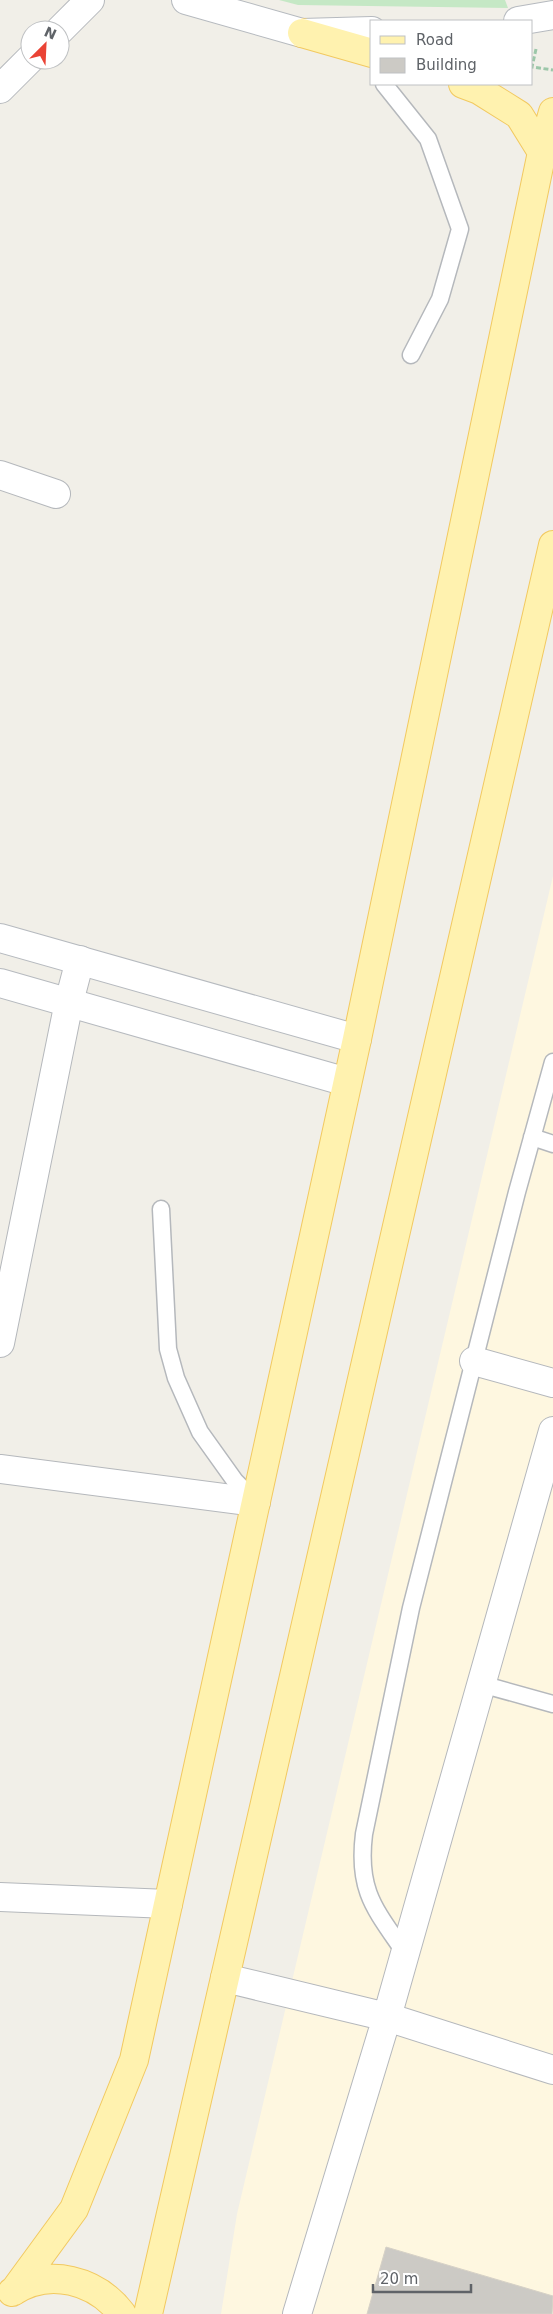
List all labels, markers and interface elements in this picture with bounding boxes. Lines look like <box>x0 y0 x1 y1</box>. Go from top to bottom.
north arrow <box>20 20 70 70</box>
legend <box>370 20 533 85</box>
text: N <box>42 23 59 43</box>
text: Road <box>416 31 454 49</box>
text: Building <box>416 56 477 74</box>
scale bar <box>373 2262 470 2294</box>
text: 20 m <box>380 2270 418 2288</box>

